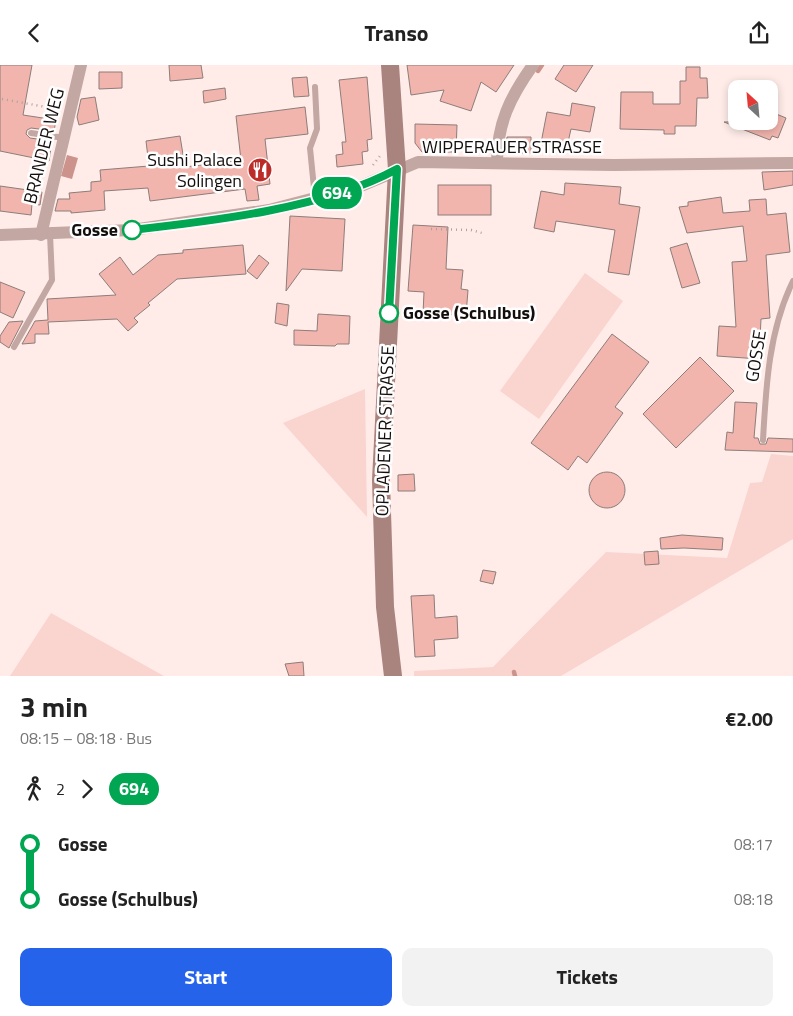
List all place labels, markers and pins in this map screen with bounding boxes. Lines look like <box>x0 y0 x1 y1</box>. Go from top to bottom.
place label: Sushi Palace Solingen <box>147 146 242 194</box>
restaurant icon: Sushi Palace Solingen <box>247 157 273 183</box>
place label: Gosse <box>71 216 118 243</box>
marker: Gosse <box>122 220 142 240</box>
place label: Gosse (Schulbus) <box>403 299 535 326</box>
marker: Gosse (Schulbus) <box>379 303 399 323</box>

